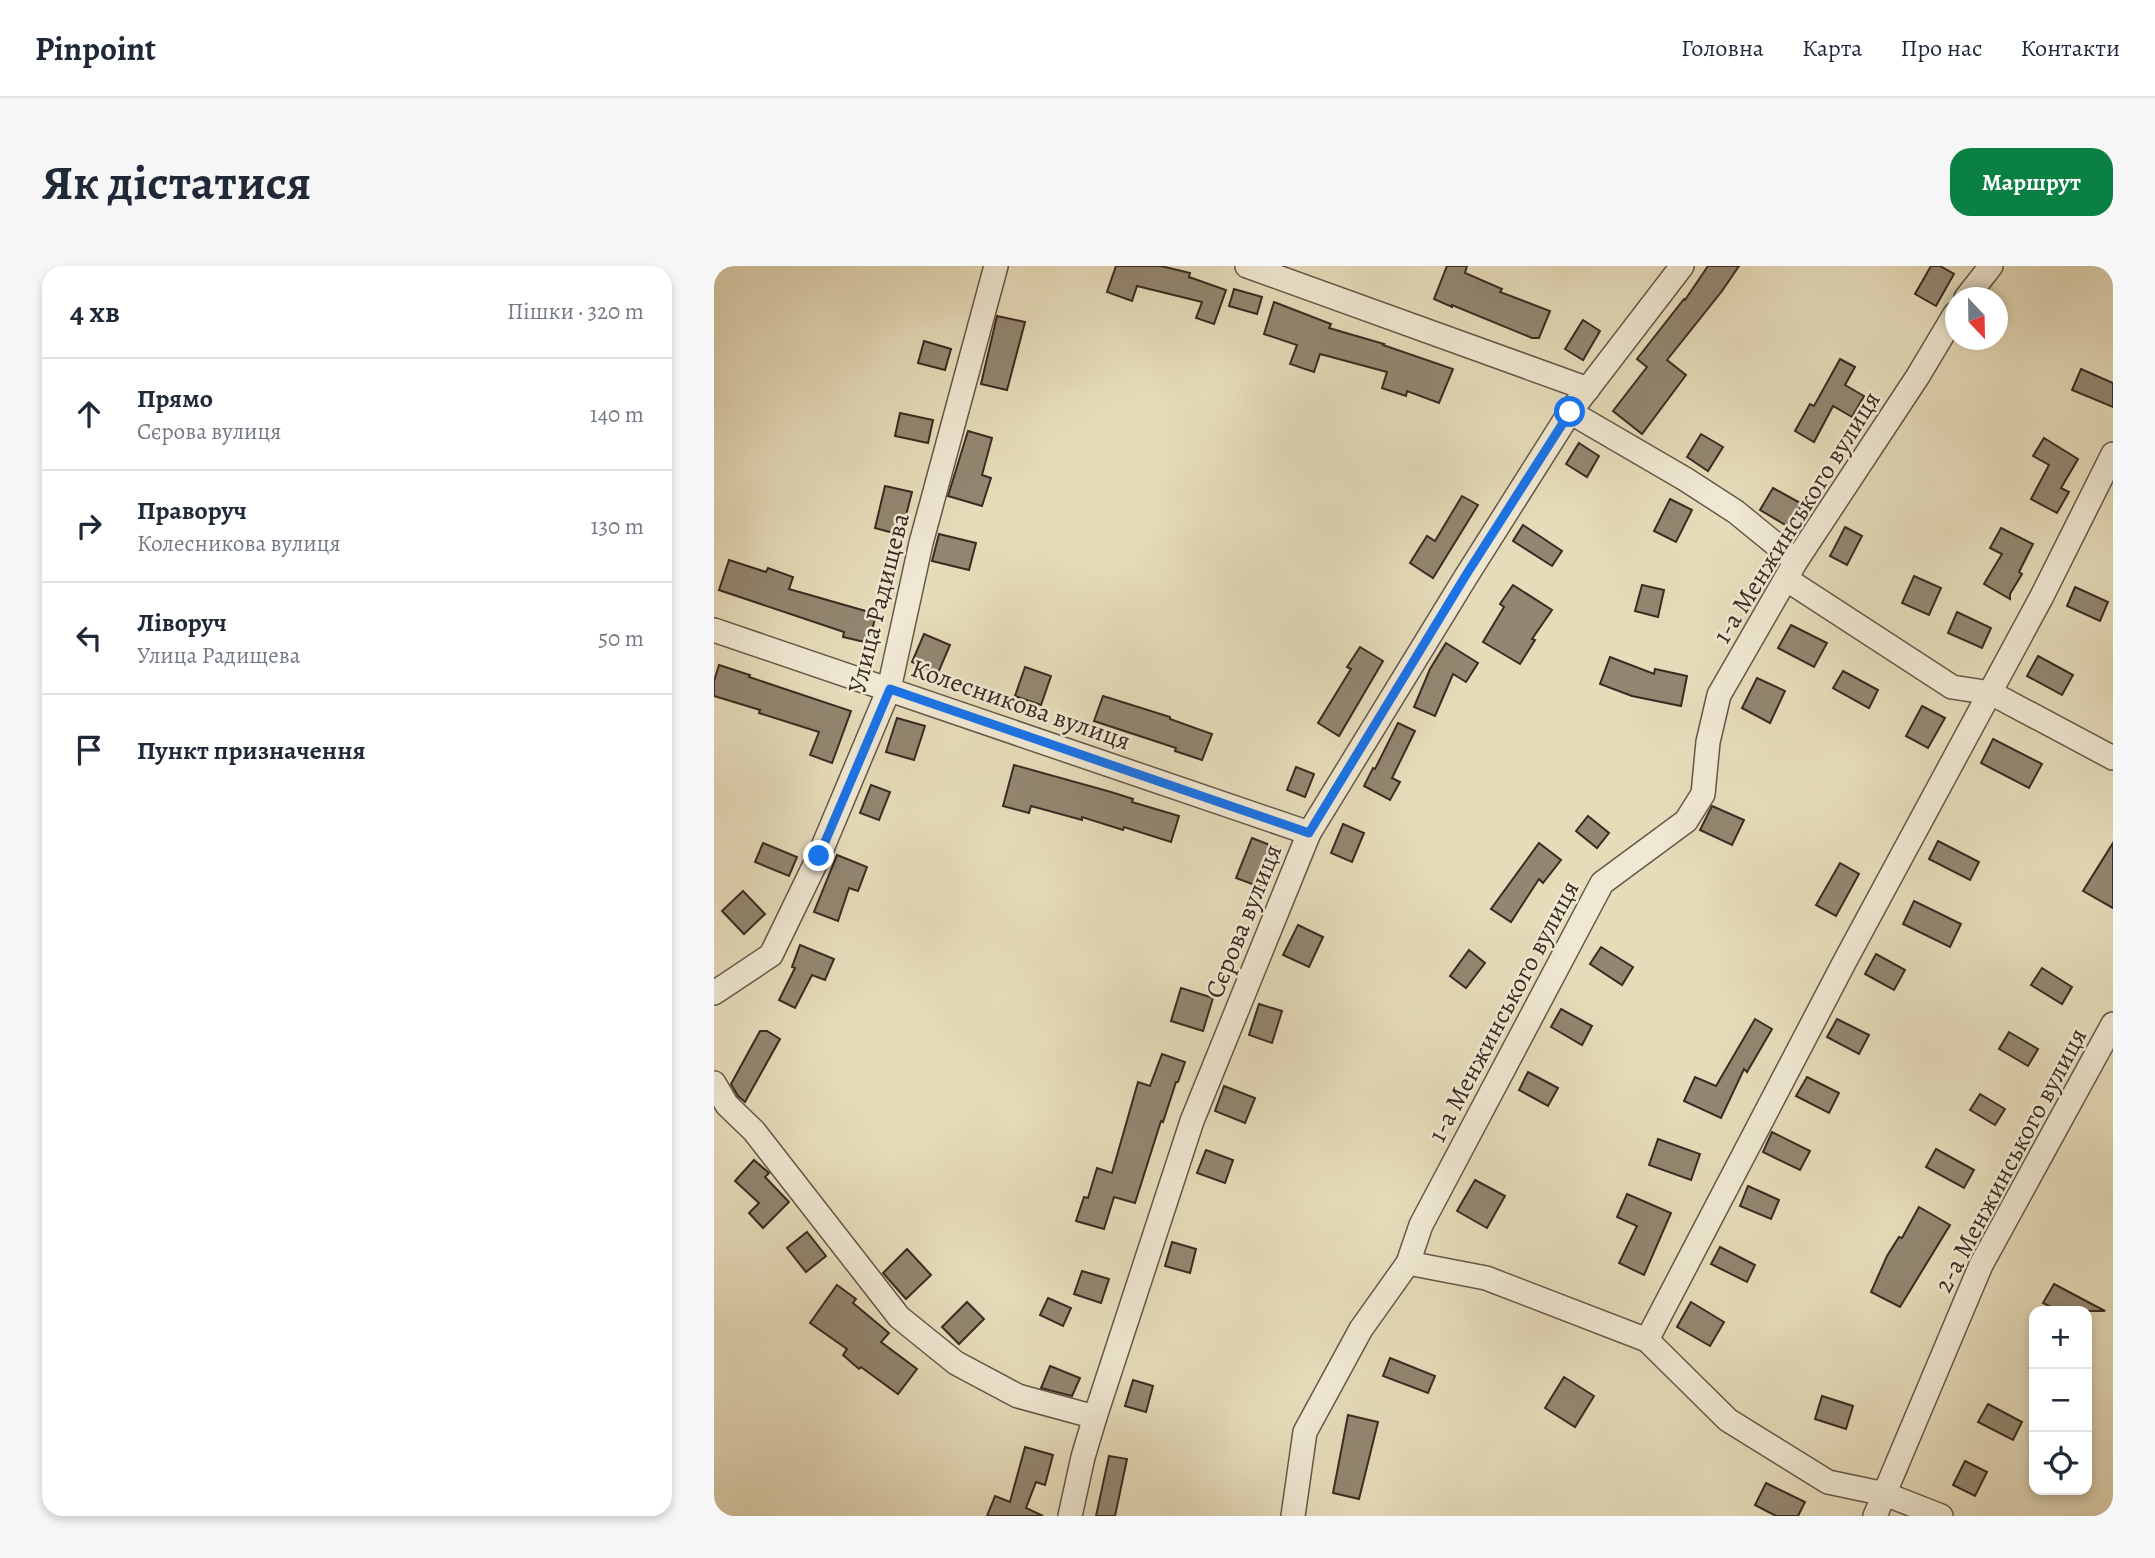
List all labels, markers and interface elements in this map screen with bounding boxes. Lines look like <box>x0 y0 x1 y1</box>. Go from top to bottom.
text: Pinpoint <box>35 26 156 71</box>
text: Головна <box>1681 32 1764 64</box>
text: Карта <box>1802 32 1862 64</box>
text: Про нас <box>1900 32 1982 64</box>
text: Контакти <box>2020 32 2120 64</box>
button: Маршрут <box>1950 148 2113 216</box>
text: Як дістатися <box>42 149 311 216</box>
north arrow <box>1945 287 2008 350</box>
text: 4 хв <box>70 292 120 332</box>
text: Пішки · 320 m <box>507 296 644 327</box>
text: Прямо <box>137 381 213 416</box>
street label: 1-а Менжинського вулиця <box>1704 384 1889 650</box>
icon: ahead <box>70 395 108 433</box>
route start <box>1554 396 1585 427</box>
text: 140 m <box>590 399 644 430</box>
text: Сєрова вулиця <box>137 416 281 447</box>
text: Праворуч <box>137 493 247 528</box>
icon: right <box>70 507 108 545</box>
street label: Улица Радищева <box>839 509 918 697</box>
text: 130 m <box>591 511 644 542</box>
text: Колесникова вулиця <box>137 528 341 559</box>
text: Ліворуч <box>137 605 227 640</box>
icon: left <box>70 619 108 657</box>
text: 50 m <box>598 623 644 654</box>
text: Улица Радищева <box>137 640 300 671</box>
street label: Колесникова вулиця <box>906 650 1135 759</box>
icon: arrive <box>70 731 108 769</box>
text: Пункт призначення <box>137 733 366 768</box>
street label: Сєрова вулиця <box>1197 839 1290 1003</box>
route end <box>803 840 834 871</box>
street label: 1-а Менжинського вулиця <box>1420 874 1587 1148</box>
street label: 2-а Менжинського вулиця <box>1926 1022 2095 1299</box>
map controls <box>2029 1306 2092 1495</box>
button: + <box>2029 1306 2092 1369</box>
button: − <box>2029 1369 2092 1432</box>
button: locate <box>2029 1432 2092 1495</box>

